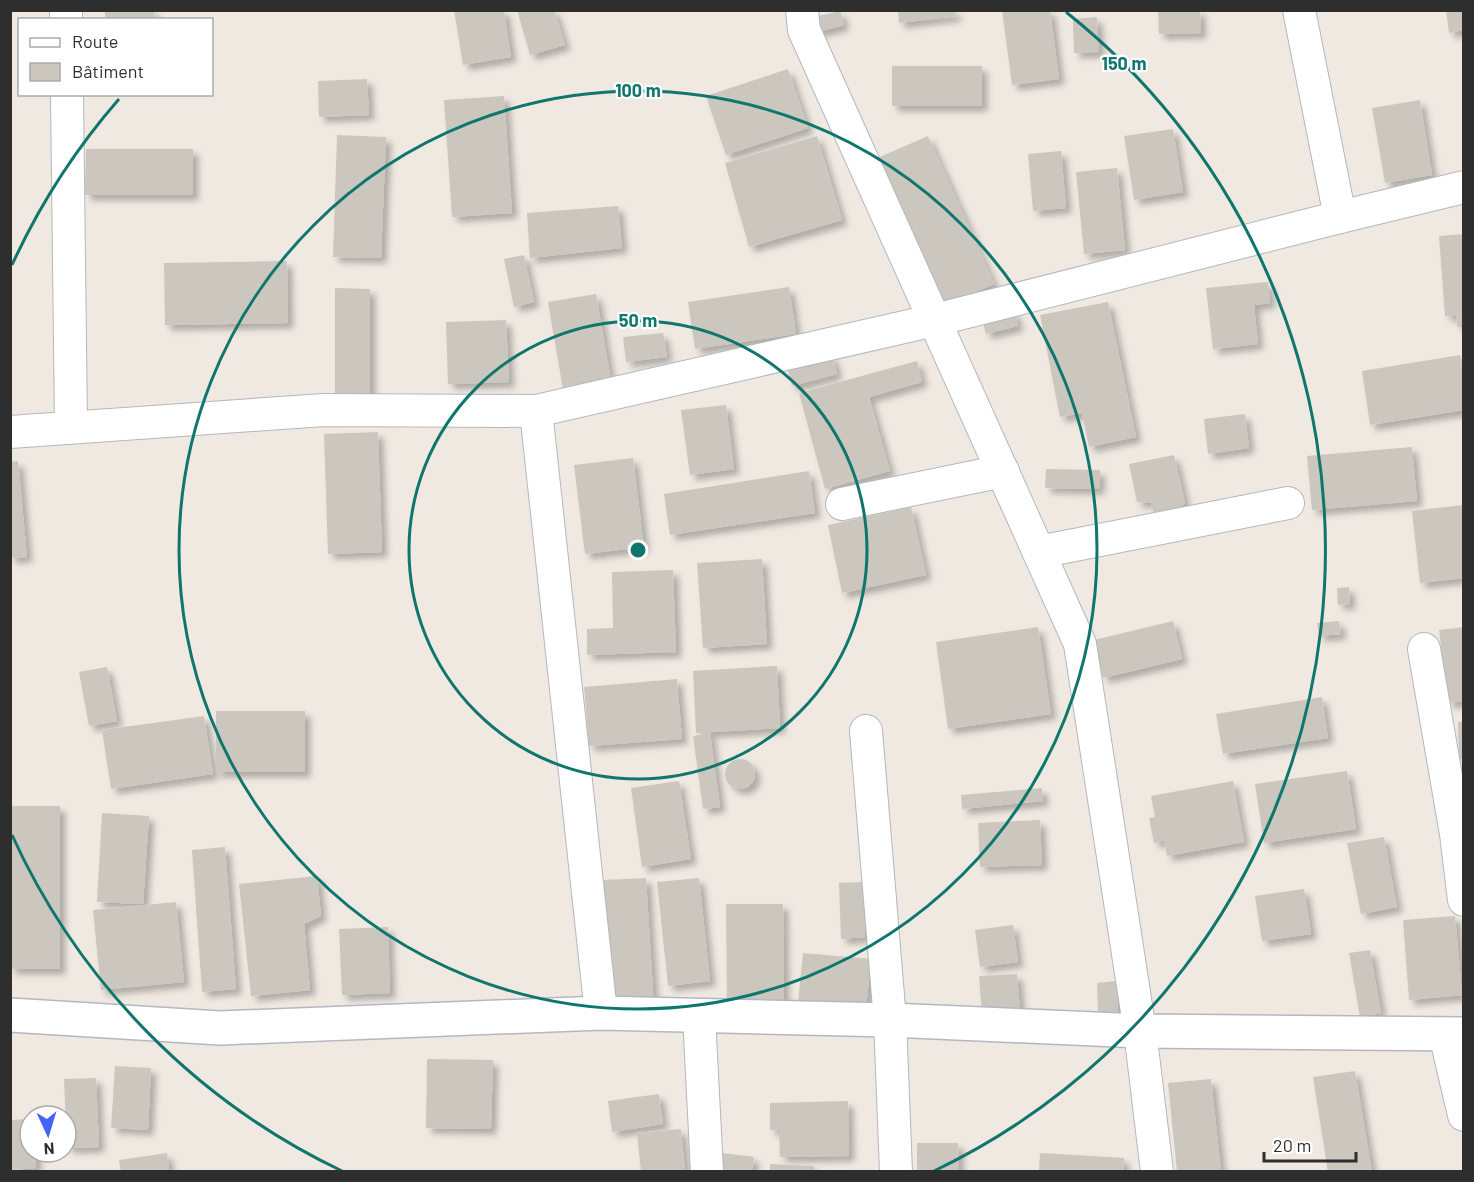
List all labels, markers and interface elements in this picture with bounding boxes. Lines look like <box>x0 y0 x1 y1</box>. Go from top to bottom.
legend <box>18 18 213 96</box>
text: Route <box>72 30 118 52</box>
text: 150 m <box>1102 52 1146 74</box>
text: Bâtiment <box>72 60 144 82</box>
text: 100 m <box>615 79 661 101</box>
text: 50 m <box>619 309 657 331</box>
centre of rings <box>628 540 648 560</box>
north arrow <box>18 1104 78 1164</box>
scale bar <box>1264 1125 1356 1163</box>
text: 20 m <box>1273 1134 1311 1156</box>
text: N <box>43 1140 55 1159</box>

